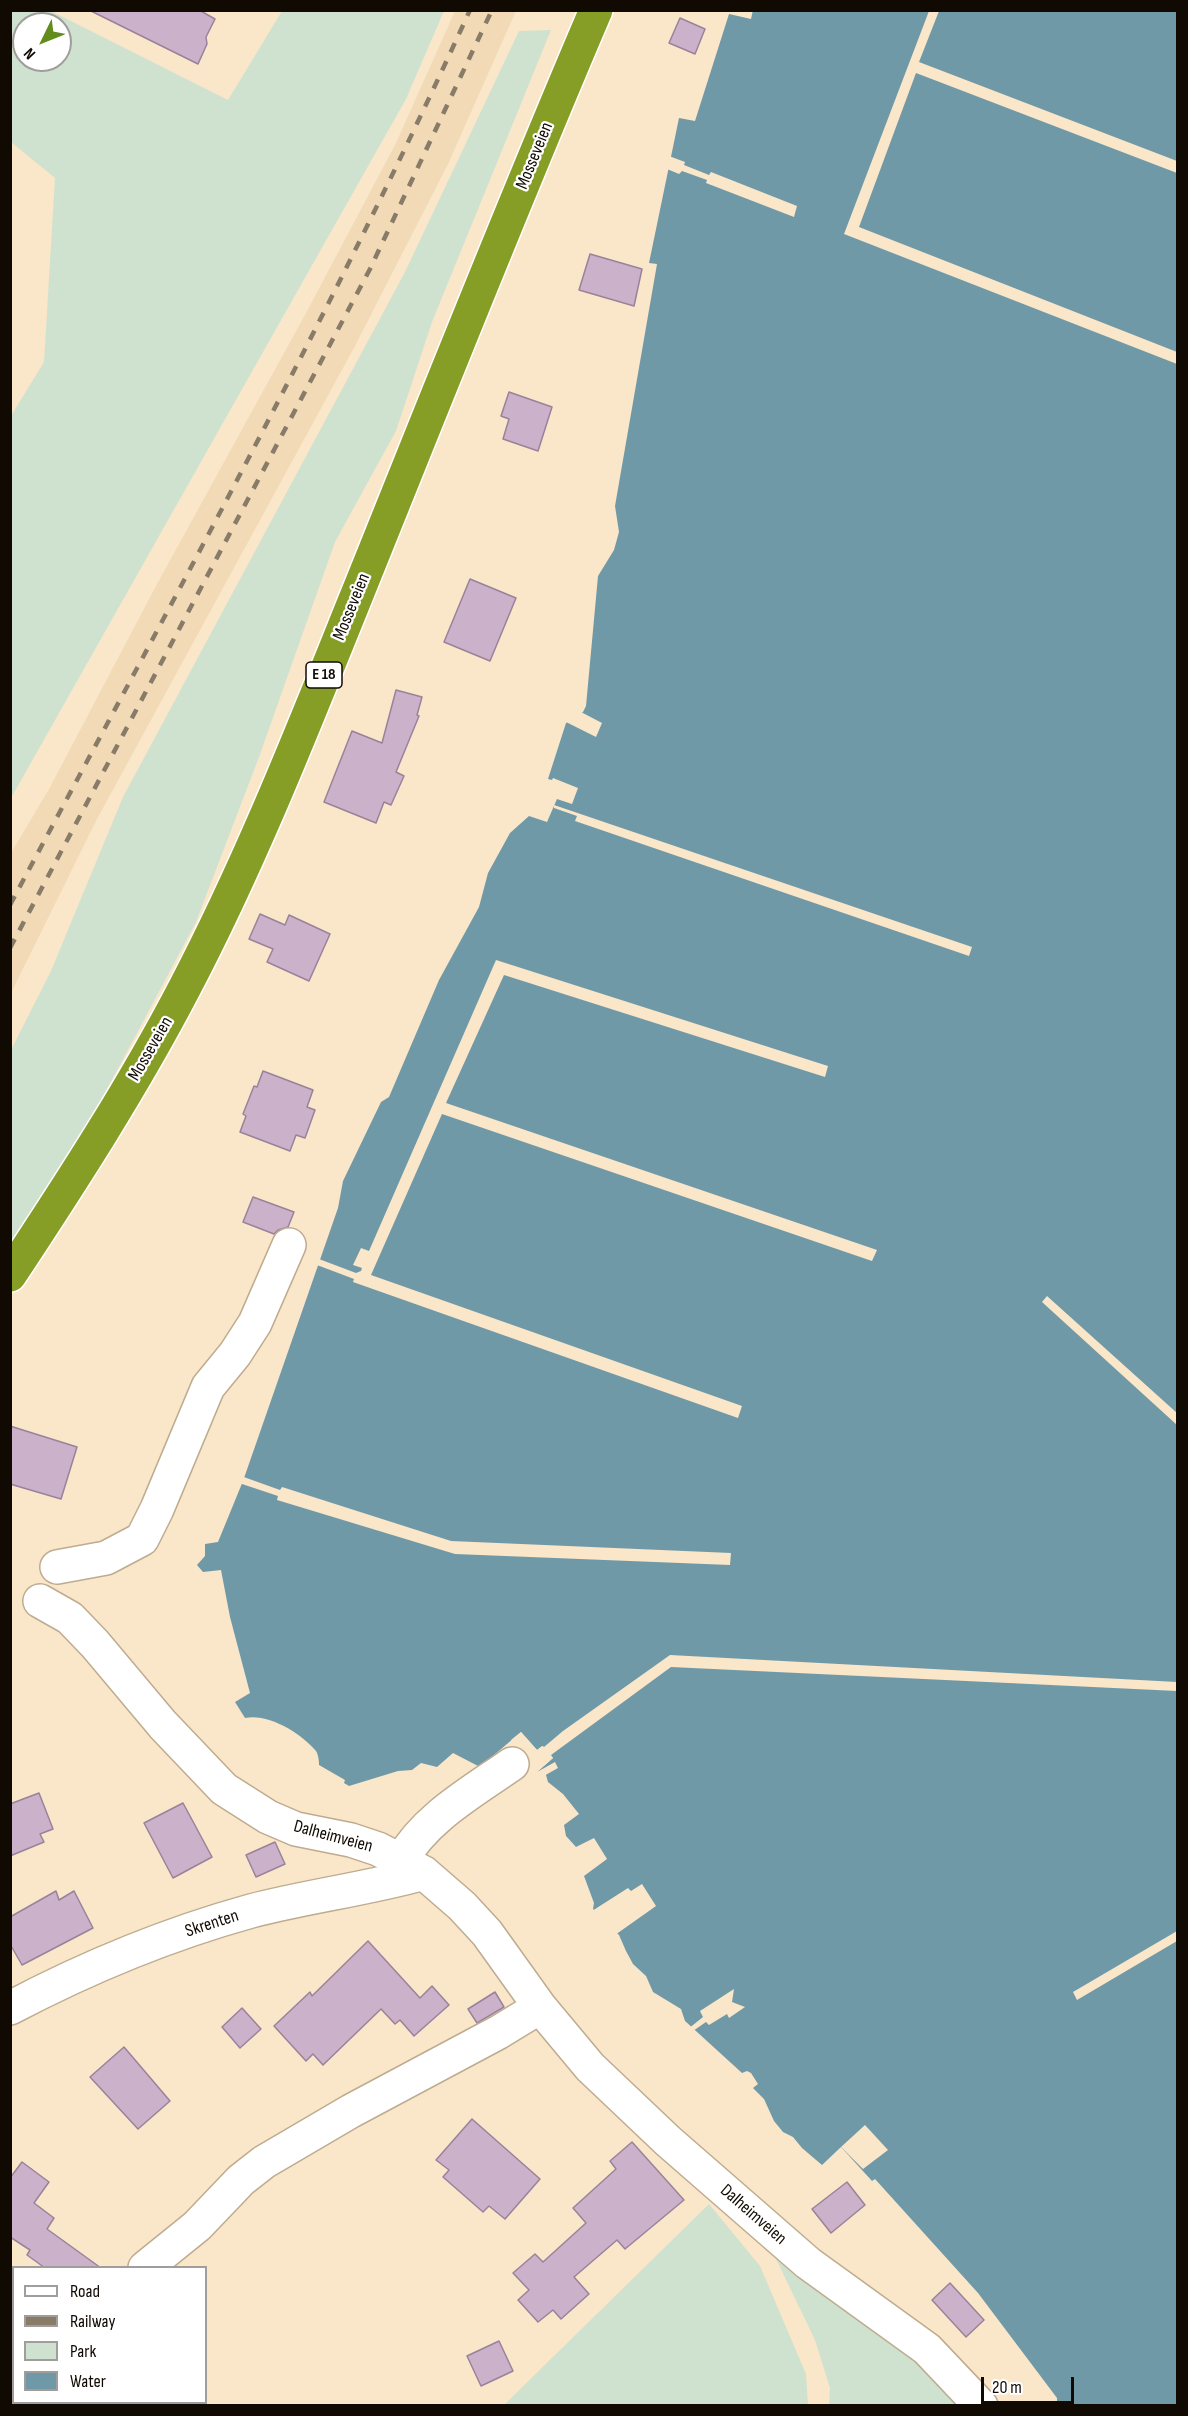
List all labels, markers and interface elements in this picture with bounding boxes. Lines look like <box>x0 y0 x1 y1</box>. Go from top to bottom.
north arrow <box>12 12 72 72</box>
text: N <box>20 44 40 63</box>
street label: Mosseveien <box>512 119 558 193</box>
street label: Mosseveien <box>329 570 375 644</box>
road number: E 18 <box>306 662 342 688</box>
street label: Mosseveien <box>124 1013 178 1085</box>
street label: Dalheimveien <box>291 1816 375 1858</box>
street label: Skrenten <box>183 1905 241 1943</box>
street label: Dalheimveien <box>715 2180 791 2250</box>
legend <box>12 2266 207 2404</box>
text: Road <box>70 2281 100 2302</box>
text: Railway <box>70 2311 115 2332</box>
text: Park <box>70 2341 96 2362</box>
scale bar <box>984 2365 1077 2403</box>
text: Water <box>70 2371 106 2392</box>
text: 20 m <box>992 2377 1022 2398</box>

